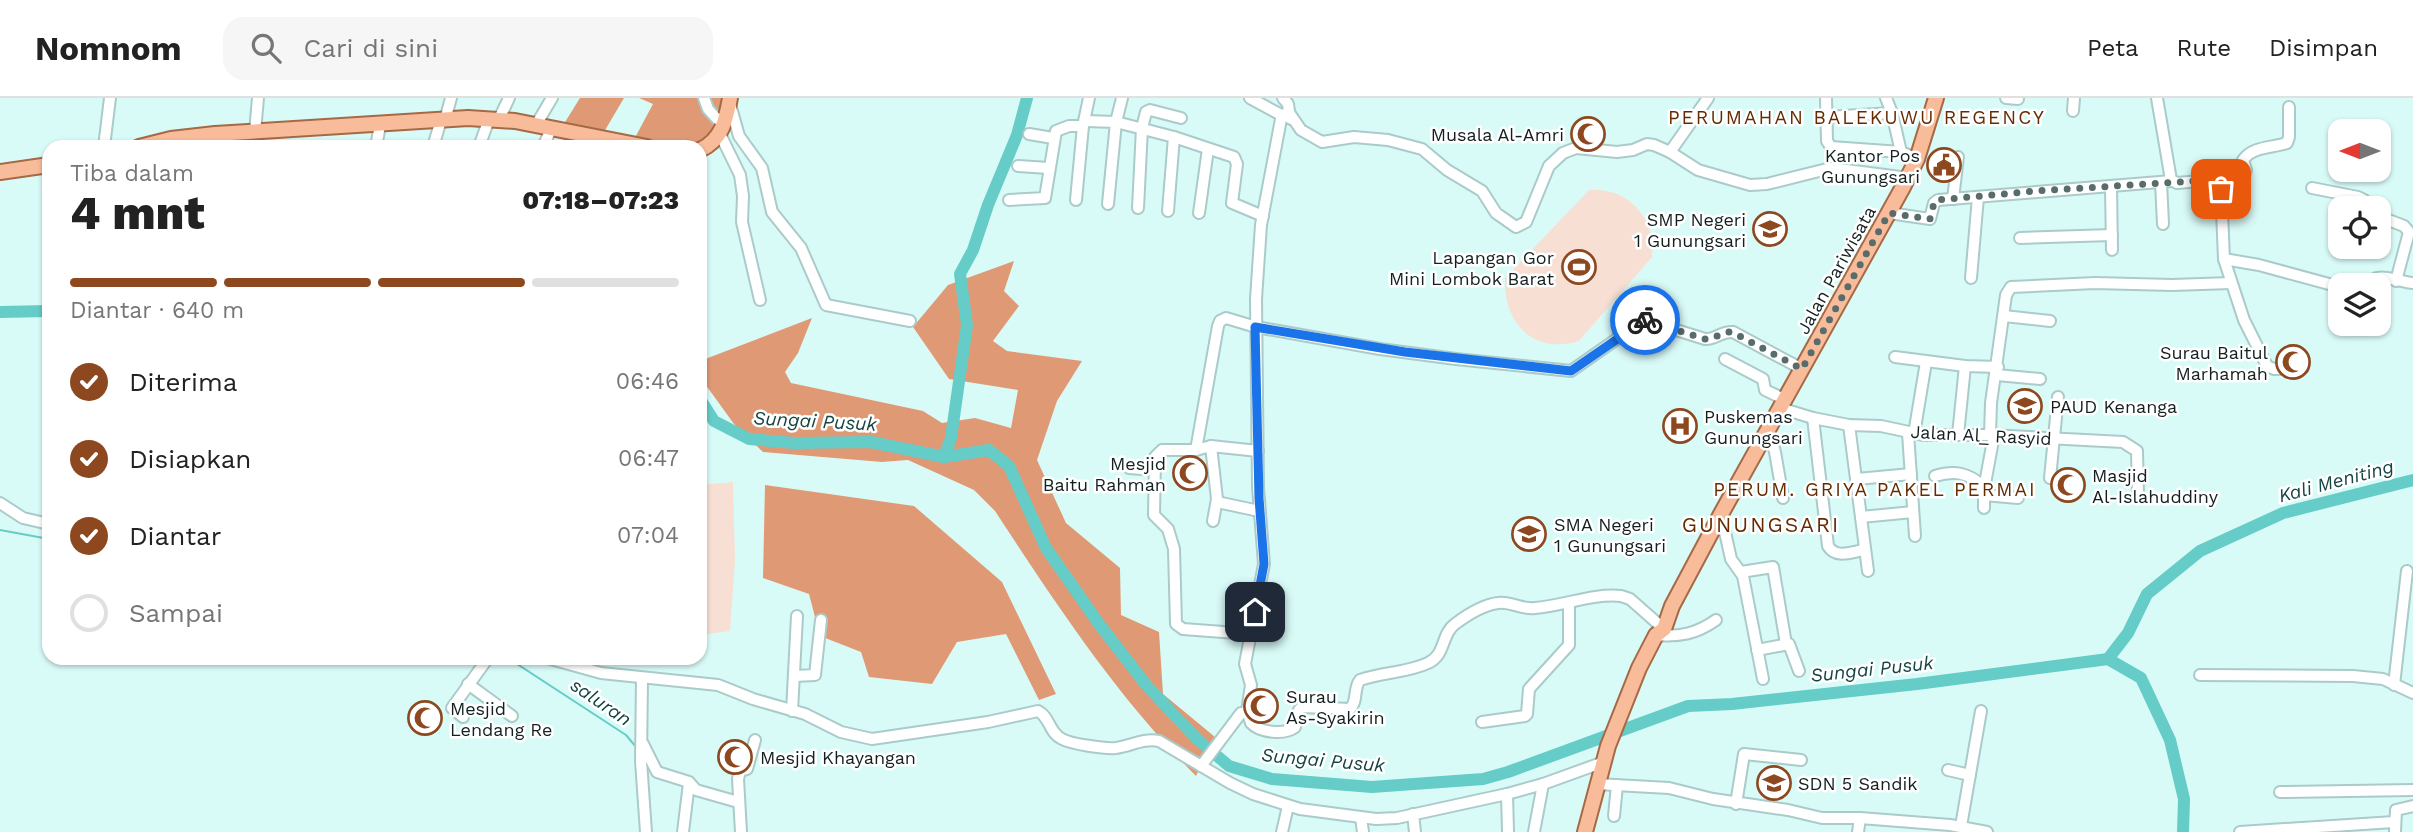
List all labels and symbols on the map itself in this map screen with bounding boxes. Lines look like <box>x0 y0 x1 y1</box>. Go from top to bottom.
district label: PERUMAHAN BALEKUWU REGENCY <box>1668 106 2046 129</box>
mosque icon: Musala Al-Amri <box>1569 115 1607 153</box>
north arrow <box>2328 119 2390 182</box>
place label: Musala Al-Amri <box>1431 124 1564 145</box>
place label: Kantor Pos Gunungsari <box>1821 145 1920 187</box>
public building icon: Kantor Pos Gunungsari <box>1925 146 1963 184</box>
pin <box>2191 159 2251 219</box>
street label: Jalan Pariwisata <box>1792 202 1880 338</box>
place label: SMP Negeri 1 Gunungsari <box>1634 209 1746 251</box>
school or university icon: SMP Negeri 1 Gunungsari <box>1751 210 1789 248</box>
place label: Lapangan Gor Mini Lombok Barat <box>1389 247 1554 289</box>
sports icon: Lapangan Gor Mini Lombok Barat <box>1560 248 1598 286</box>
courier <box>1610 285 1680 355</box>
place label: Surau Baitul Marhamah <box>2160 342 2268 384</box>
mosque icon: Surau Baitul Marhamah <box>2274 343 2312 381</box>
school or university icon: PAUD Kenanga <box>2006 387 2044 425</box>
place label: PAUD Kenanga <box>2050 396 2177 417</box>
water label: Sungai Pusuk <box>753 406 878 436</box>
place label: Puskemas Gunungsari <box>1704 406 1803 448</box>
hospital icon: Puskemas Gunungsari <box>1661 407 1699 445</box>
street label: Jalan Al_ Rasyid <box>1910 421 2052 449</box>
place label: Mesjid Baitu Rahman <box>1043 453 1166 495</box>
mosque icon: Mesjid Baitu Rahman <box>1171 454 1209 492</box>
water label: Kali Meniting <box>2276 454 2397 507</box>
place label: Masjid Al-Islahuddiny <box>2092 465 2219 507</box>
mosque icon: Masjid Al-Islahuddiny <box>2049 466 2087 504</box>
district label: PERUM. GRIYA PAKEL PERMAI <box>1713 478 2037 501</box>
district label: GUNUNGSARI <box>1682 512 1840 537</box>
place label: SMA Negeri 1 Gunungsari <box>1554 514 1666 556</box>
school or university icon: SMA Negeri 1 Gunungsari <box>1510 515 1548 553</box>
pin <box>1225 582 1285 642</box>
water label: Sungai Pusuk <box>1809 651 1935 687</box>
water label: saluran <box>566 673 636 731</box>
place label: Surau As-Syakirin <box>1286 686 1385 728</box>
mosque icon: Surau As-Syakirin <box>1242 687 1280 725</box>
place label: Mesjid Lendang Re <box>450 698 552 740</box>
mosque icon: Mesjid Lendang Re <box>406 699 444 737</box>
mosque icon: Mesjid Khayangan <box>716 738 754 776</box>
water label: Sungai Pusuk <box>1260 743 1386 777</box>
place label: Mesjid Khayangan <box>760 747 916 768</box>
school or university icon: SDN 5 Sandik <box>1755 764 1793 802</box>
place label: SDN 5 Sandik <box>1798 773 1917 794</box>

